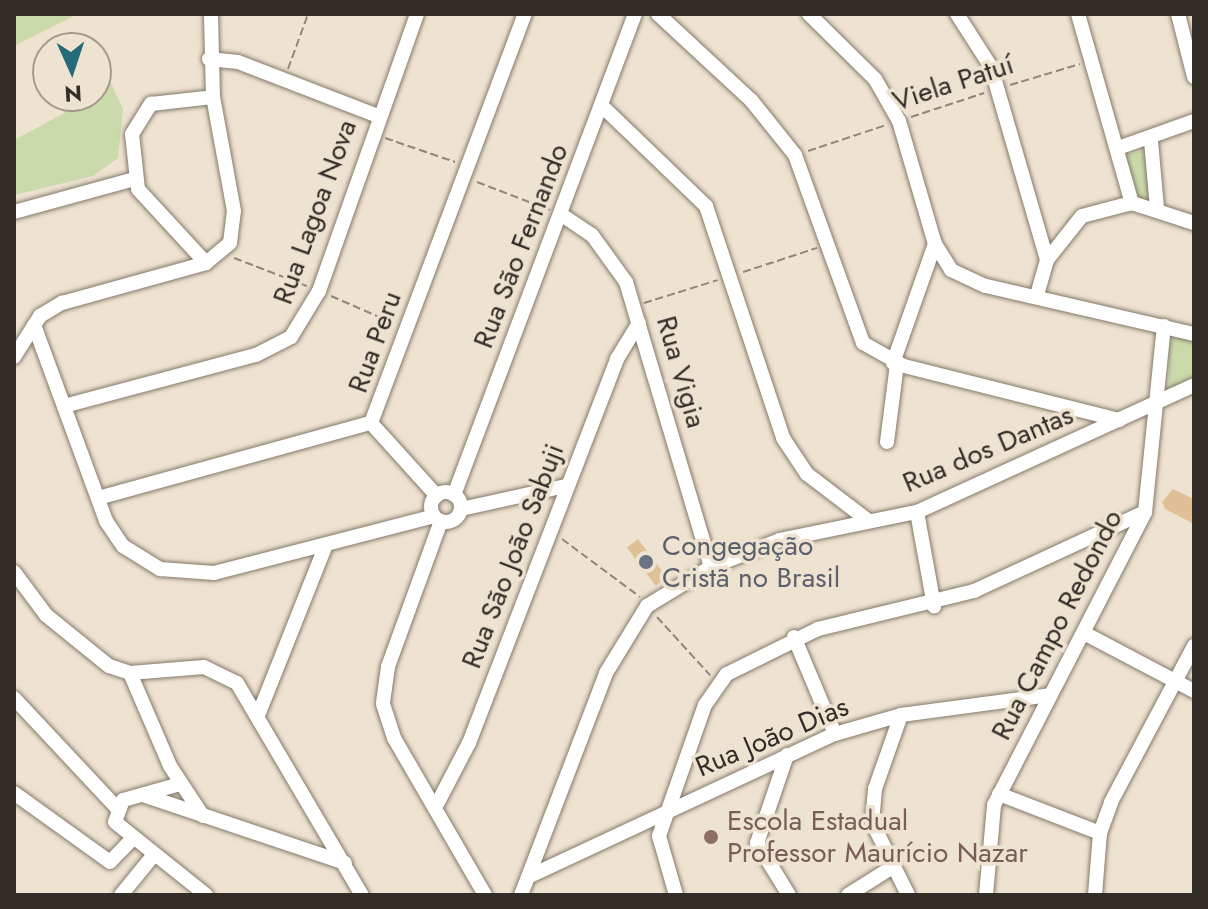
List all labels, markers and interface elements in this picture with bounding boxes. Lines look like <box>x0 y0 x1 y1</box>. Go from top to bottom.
north arrow <box>32 32 112 112</box>
street label: Viela Patuí <box>888 48 1018 118</box>
text: N <box>64 78 83 110</box>
street label: Rua Lagoa Nova <box>266 115 364 309</box>
street label: Rua São Fernando <box>467 139 575 353</box>
street label: Rua Peru <box>341 287 409 397</box>
street label: Rua Vigia <box>649 312 713 432</box>
street label: Rua dos Dantas <box>898 398 1078 500</box>
street label: Rua São João Sabuji <box>455 439 571 673</box>
street label: Rua Campo Redondo <box>984 504 1130 746</box>
place label: Congegação Cristã no Brasil <box>662 529 840 595</box>
marker: Congegação Cristã no Brasil <box>637 553 655 571</box>
street label: Rua João Dias <box>691 690 853 784</box>
place label: Escola Estadual Professor Maurício Nazar <box>727 804 1028 870</box>
marker: Escola Estadual Professor Maurício Nazar <box>702 828 720 846</box>

